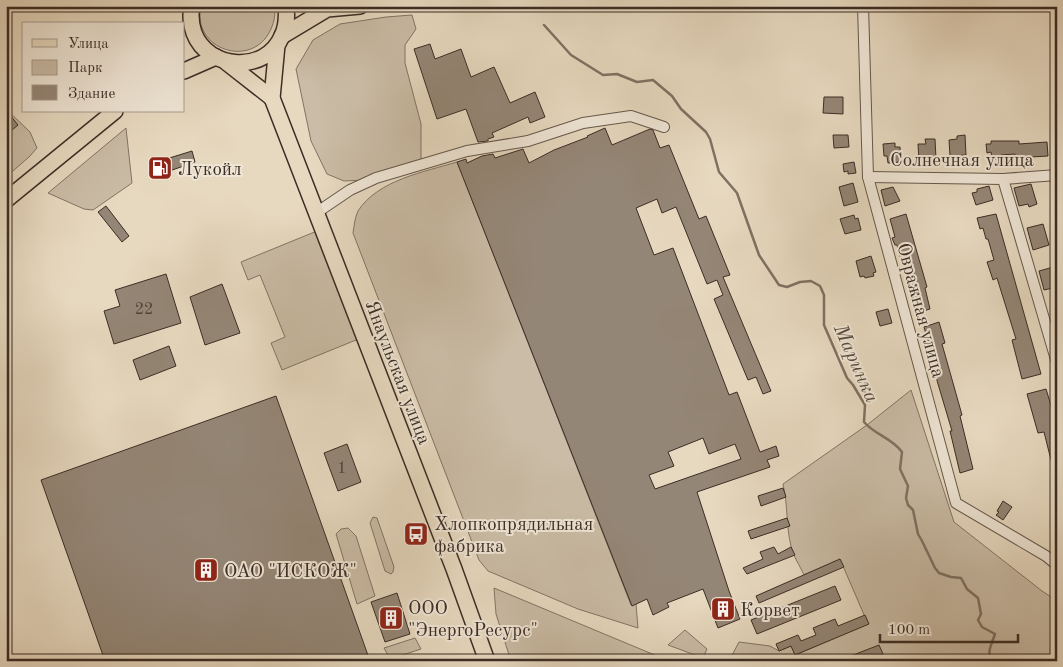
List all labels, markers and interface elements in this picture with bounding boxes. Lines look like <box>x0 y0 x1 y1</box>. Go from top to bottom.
legend <box>22 22 185 112</box>
text: Улица <box>68 37 109 52</box>
text: Парк <box>68 61 103 76</box>
text: Здание <box>68 87 115 102</box>
street label: Солнечная улица <box>890 152 1035 171</box>
fuel station icon: Лукойл <box>147 155 173 181</box>
place label: Лукойл <box>178 161 242 180</box>
street label: Овражная улица <box>892 241 947 381</box>
street label: Янаульская улица <box>360 298 433 448</box>
house number: 22 <box>135 302 153 318</box>
water label: Маринка <box>829 321 881 406</box>
house number: 1 <box>337 461 347 477</box>
place label: Хлопкопрядильная фабрика <box>434 516 594 557</box>
bus stop icon: Хлопкопрядильная фабрика <box>403 521 429 547</box>
building icon: ОАО "ИСКОЖ" <box>193 557 219 583</box>
place label: ОАО "ИСКОЖ" <box>224 563 357 582</box>
building icon: Корвет <box>710 596 736 622</box>
place label: ООО "ЭнергоРесурс" <box>408 600 538 641</box>
place label: Корвет <box>740 602 800 621</box>
building icon: ООО "ЭнергоРесурс" <box>378 605 404 631</box>
scale bar <box>880 612 1018 644</box>
text: 100 m <box>888 623 930 638</box>

